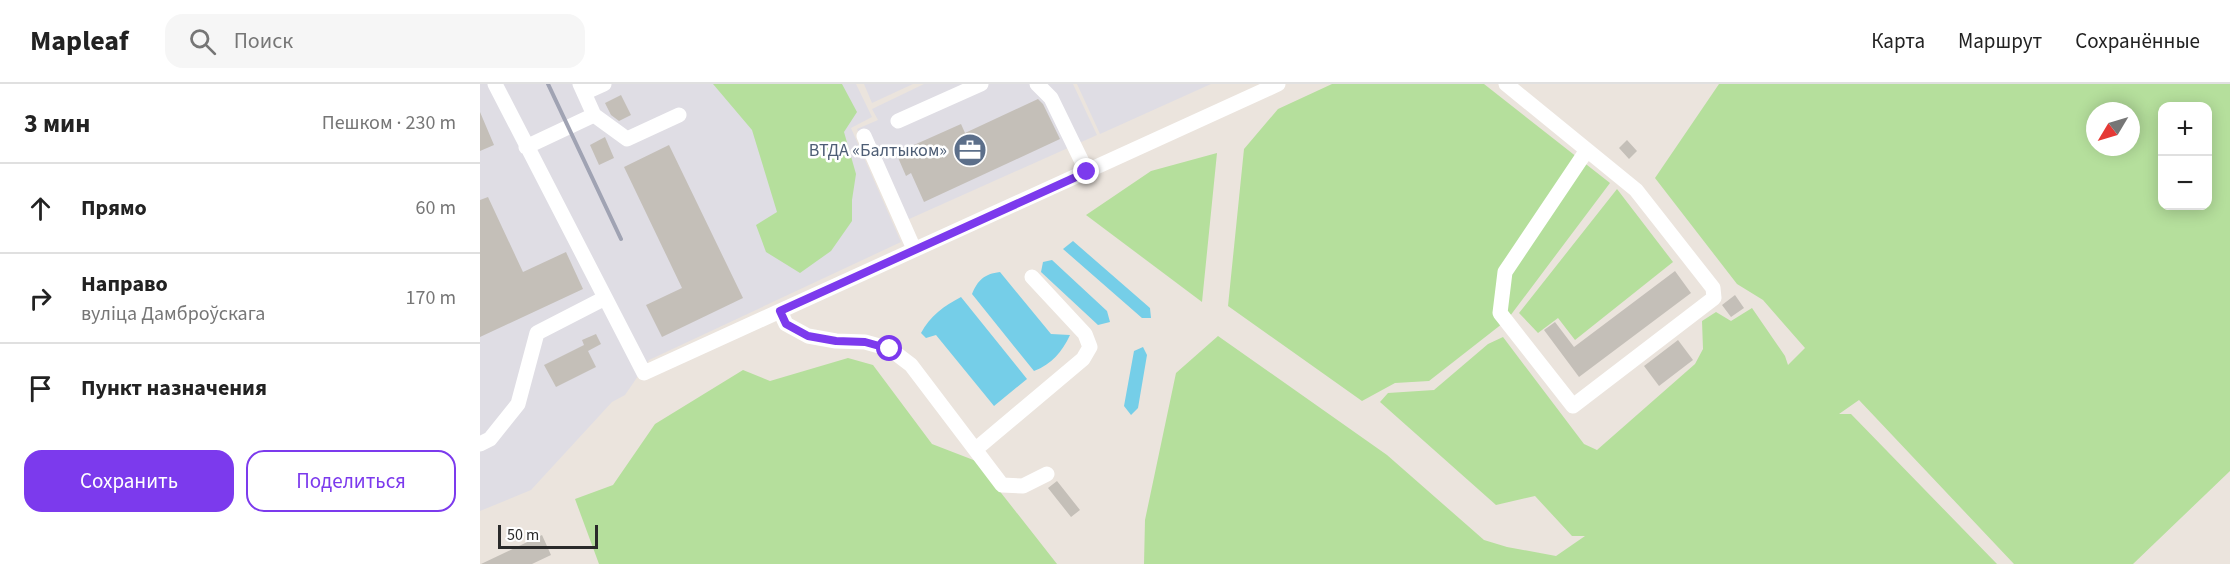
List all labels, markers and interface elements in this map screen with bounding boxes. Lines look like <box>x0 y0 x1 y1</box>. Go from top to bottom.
search box <box>165 14 585 68</box>
text: Mapleaf <box>30 21 129 61</box>
icon: search <box>186 25 219 58</box>
text: Поиск <box>234 25 293 57</box>
text: Карта <box>1871 26 1925 56</box>
text: Маршрут <box>1958 26 2042 56</box>
text: Сохранённые <box>2075 26 2200 56</box>
north arrow <box>2086 102 2140 156</box>
map controls <box>2158 102 2212 210</box>
button: + <box>2158 102 2212 156</box>
text: 3 мин <box>24 105 90 142</box>
text: Пешком · 230 m <box>322 109 456 137</box>
office icon: ВТДА «Балтыком» <box>952 132 988 168</box>
place label: ВТДА «Балтыком» <box>809 138 947 163</box>
button: − <box>2158 156 2212 210</box>
route end <box>1073 158 1099 184</box>
icon: ahead <box>24 192 57 225</box>
text: Прямо <box>81 192 147 224</box>
text: 60 m <box>416 194 456 222</box>
text: Направо <box>81 268 168 300</box>
icon: right <box>24 282 57 315</box>
text: 170 m <box>406 284 456 312</box>
text: вуліца Дамброўскага <box>81 300 265 328</box>
route start <box>876 335 902 361</box>
icon: arrive <box>24 372 57 405</box>
text: Пункт назначения <box>81 372 267 404</box>
button: Сохранить <box>24 450 234 512</box>
button: Поделиться <box>246 450 456 512</box>
scale bar <box>498 522 598 550</box>
text: 50 m <box>507 524 539 546</box>

